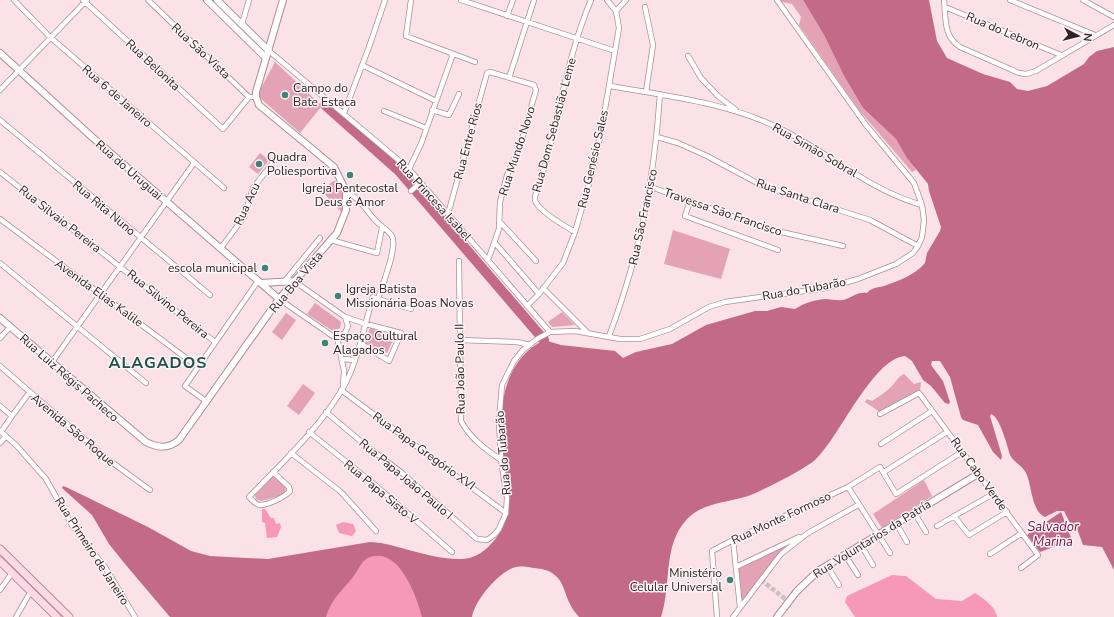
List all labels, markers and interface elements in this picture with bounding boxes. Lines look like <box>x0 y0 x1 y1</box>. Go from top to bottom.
street label: Rua do Lebron <box>964 8 1042 54</box>
north arrow <box>1058 16 1098 56</box>
street label: Rua São Vista <box>168 20 234 82</box>
text: N <box>1079 32 1095 42</box>
street label: Rua Belonita <box>122 36 184 94</box>
street label: Rua Dom Sebastião Leme <box>528 56 580 194</box>
street label: Rua 6 de Janeiro <box>79 61 156 131</box>
place label: Campo do Bate Estaca <box>293 80 356 110</box>
marker: Campo do Bate Estaca <box>280 90 290 100</box>
street label: Rua Entre Rios <box>450 100 486 181</box>
street label: Rua Mundo Novo <box>495 104 539 198</box>
street label: Rua Genésio Sales <box>574 108 612 210</box>
street label: Rua Simão Sobral <box>769 119 861 181</box>
street label: Rua do Uruguai <box>92 137 166 203</box>
place label: Quadra Poliesportiva <box>267 149 337 179</box>
street label: Rua Princesa Isabel <box>393 156 475 245</box>
marker: Quadra Poliesportiva <box>254 159 264 169</box>
street label: Rua São Francisco <box>625 167 661 266</box>
marker: Igreja Pentecostal Deus é Amor <box>345 170 355 180</box>
street label: Rua Santa Clara <box>754 175 842 217</box>
street label: Rua Rita Nuno <box>69 177 139 239</box>
street label: Rua Acu <box>230 180 264 228</box>
place label: Igreja Pentecostal Deus é Amor <box>302 180 398 210</box>
street label: Rua Silvaio Pereira <box>15 182 105 256</box>
street label: Travessa Sāo Francisco <box>662 184 784 240</box>
street label: Rua Boa Vista <box>266 248 326 316</box>
street label: Avenida Elias Kalile <box>52 255 146 331</box>
place label: escola municipal <box>168 260 257 276</box>
marker: escola municipal <box>260 263 270 273</box>
street label: Rua Silvino Pereira <box>124 266 212 342</box>
street label: Rua do Tubarão <box>761 274 847 304</box>
place label: Igreja Batista Missionária Boas Novas <box>346 281 474 311</box>
marker: Igreja Batista Missionária Boas Novas <box>333 291 343 301</box>
street label: Rua João Paulo II <box>451 324 469 414</box>
place label: Espaço Cultural Alagados <box>333 328 418 358</box>
street label: Rua Luiz Régis Pacheco <box>16 331 122 426</box>
marker: Espaço Cultural Alagados <box>320 338 330 348</box>
district label: ALAGADOS <box>109 352 207 374</box>
street label: Avenida São Roque <box>28 390 118 470</box>
street label: Rua Papa Gregório XVI <box>369 408 479 494</box>
street label: Rua do Tubarão <box>491 410 515 496</box>
street label: Rua Cabo Verde <box>947 434 1011 514</box>
street label: Rua Papa João Paulo I <box>356 435 456 523</box>
street label: Rua Papa Sisto V <box>340 456 422 528</box>
street label: Rua Monte Formoso <box>729 488 834 548</box>
street label: Rua Primeiro de Janeiro <box>51 494 133 608</box>
street label: Rua Voluntarios da Patría <box>810 496 934 582</box>
water label: Salvador Marina <box>1027 518 1079 551</box>
place label: Ministério Celular Universal <box>630 565 722 595</box>
marker: Ministério Celular Universal <box>725 575 735 585</box>

